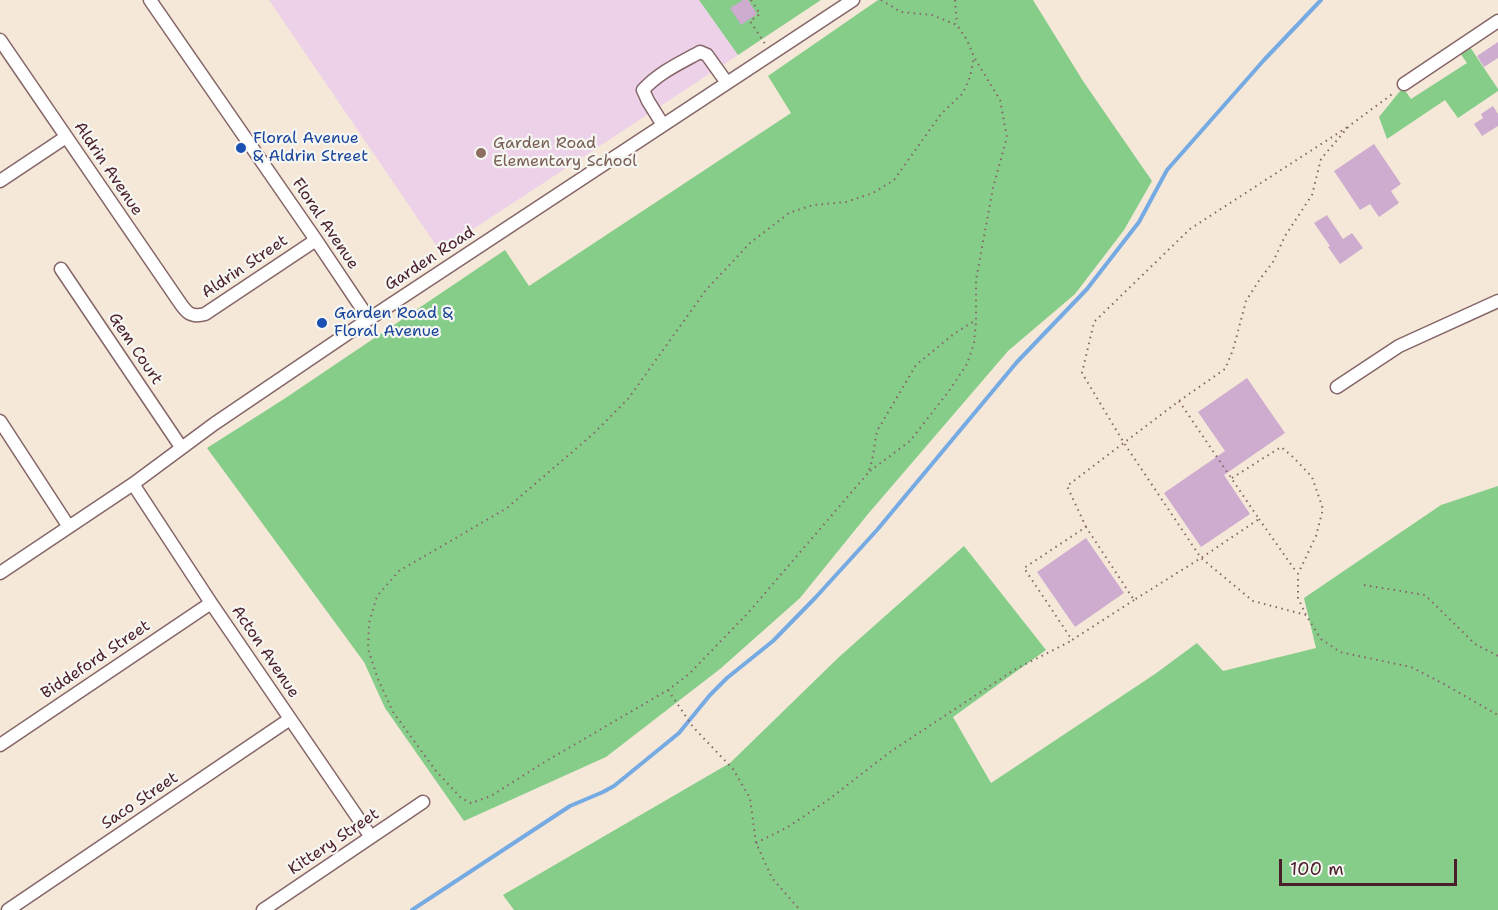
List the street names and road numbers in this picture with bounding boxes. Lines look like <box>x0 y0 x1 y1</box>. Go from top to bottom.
street label: Aldrin Avenue <box>70 118 146 220</box>
street label: Floral Avenue <box>287 175 363 273</box>
street label: Garden Road <box>382 223 478 295</box>
street label: Aldrin Street <box>198 231 292 303</box>
street label: Gem Court <box>104 309 166 389</box>
street label: Acton Avenue <box>227 602 303 702</box>
street label: Biddeford Street <box>38 616 154 704</box>
street label: Saco Street <box>98 768 182 834</box>
street label: Kittery Street <box>285 805 383 879</box>

